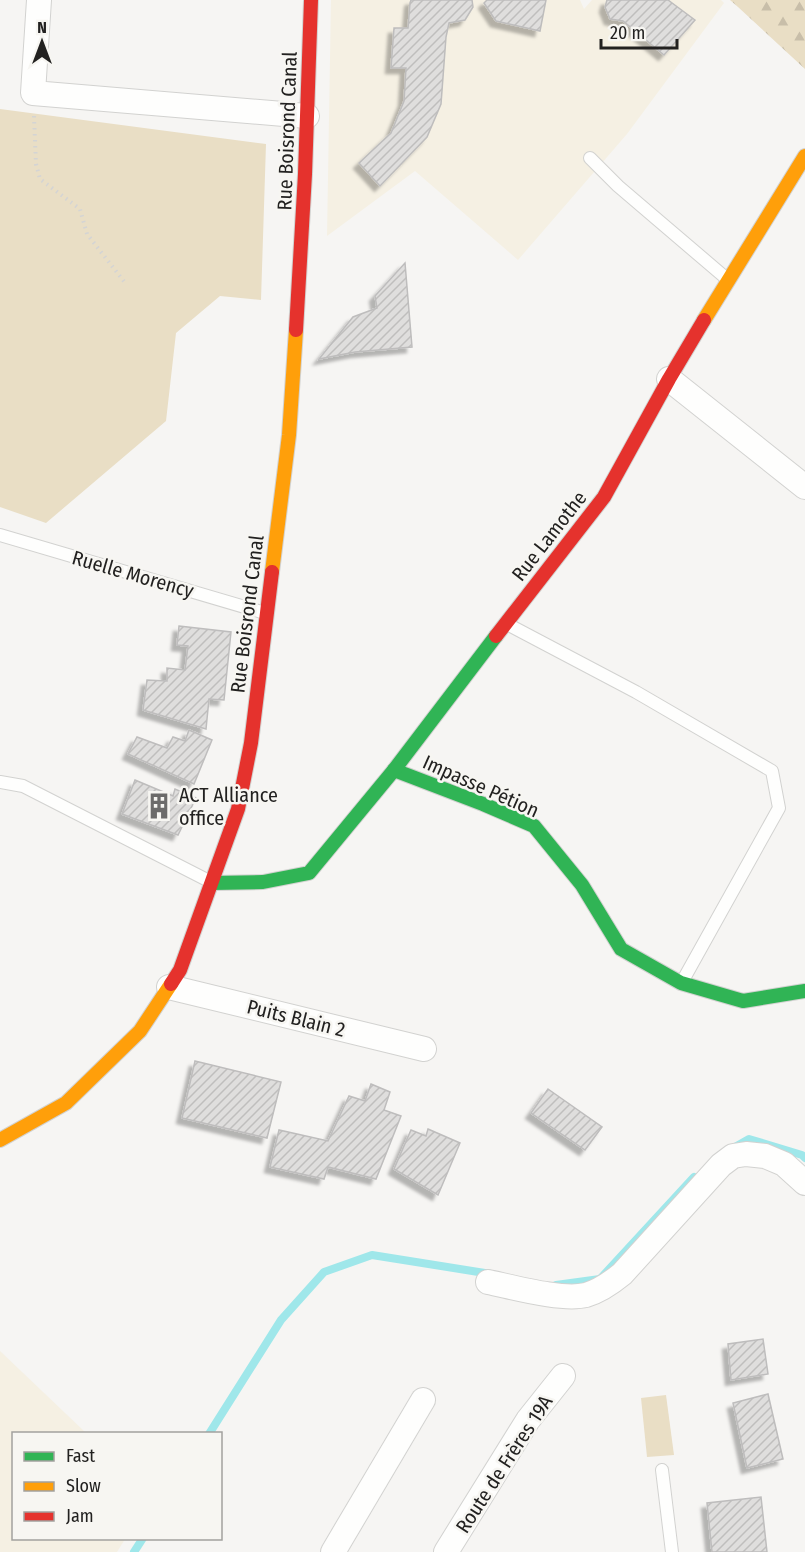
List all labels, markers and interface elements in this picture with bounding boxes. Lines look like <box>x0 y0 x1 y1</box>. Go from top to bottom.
north arrow <box>12 12 72 72</box>
scale bar <box>601 12 678 50</box>
text: N <box>37 18 47 37</box>
text: 20 m <box>610 22 645 44</box>
street label: Rue Boisrond Canal <box>272 51 302 211</box>
street label: Rue Lamothe <box>507 486 591 586</box>
street label: Rue Boisrond Canal <box>225 534 269 694</box>
street label: Ruelle Morency <box>69 545 197 603</box>
street label: Impasse Pétion <box>419 750 543 822</box>
place label: ACT Alliance office <box>179 783 278 830</box>
building icon: ACT Alliance office <box>144 791 174 821</box>
street label: Puits Blain 2 <box>244 994 348 1042</box>
street label: Route de Frères 19A <box>451 1390 558 1537</box>
legend <box>12 1432 222 1540</box>
text: Fast <box>66 1445 95 1467</box>
text: Slow <box>66 1475 101 1497</box>
text: Jam <box>66 1505 94 1527</box>

